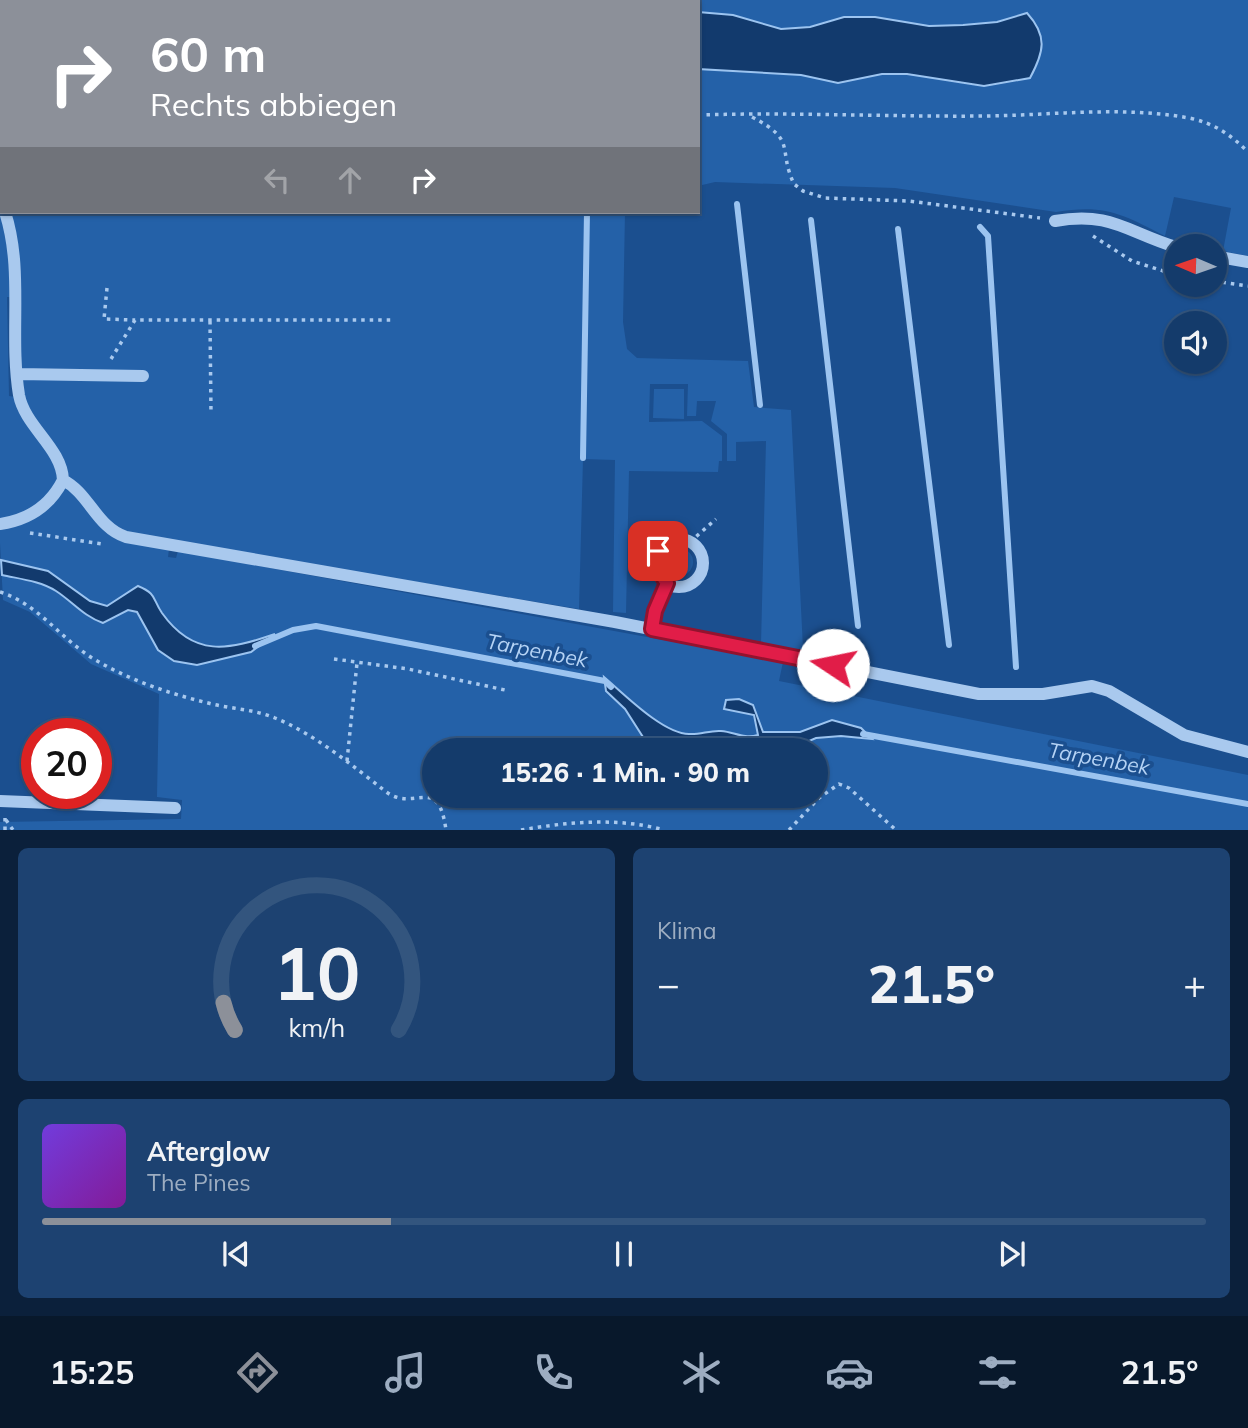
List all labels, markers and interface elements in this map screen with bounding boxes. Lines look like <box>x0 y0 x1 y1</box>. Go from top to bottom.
text: 60 m <box>150 23 266 84</box>
icon: right <box>35 28 126 119</box>
text: Rechts abbiegen <box>150 84 397 124</box>
icon: left <box>258 161 296 199</box>
icon: ahead <box>331 161 369 199</box>
icon: right <box>404 161 442 199</box>
north arrow <box>1164 234 1227 298</box>
map controls <box>1164 234 1227 374</box>
button: sound <box>1164 311 1227 374</box>
pin <box>628 521 688 581</box>
icon: arrive <box>639 532 677 570</box>
water label: Tarpenbek <box>484 627 591 673</box>
position arrow <box>796 628 870 702</box>
speed limit sign: 20 <box>21 718 112 809</box>
water label: Tarpenbek <box>1046 736 1153 780</box>
text: 15:26 · 1 Min. · 90 m <box>500 756 750 789</box>
text: Klima <box>657 916 717 945</box>
text: 10 <box>273 928 360 1019</box>
text: 21.5° <box>868 951 995 1016</box>
text: − <box>657 960 680 1008</box>
text: + <box>1183 960 1206 1008</box>
text: km/h <box>288 1012 345 1043</box>
text: Afterglow <box>147 1135 270 1168</box>
text: The Pines <box>147 1168 251 1197</box>
icon: previous <box>217 1235 255 1273</box>
icon: pause <box>605 1235 643 1273</box>
icon: next <box>993 1235 1031 1273</box>
icon: directions <box>233 1348 282 1397</box>
icon: music <box>381 1348 430 1397</box>
icon: phone <box>529 1348 578 1397</box>
icon: climate <box>677 1348 726 1397</box>
icon: car <box>825 1348 874 1397</box>
icon: filters <box>973 1348 1022 1397</box>
text: 15:25 <box>49 1352 134 1392</box>
text: 21.5° <box>1121 1352 1198 1392</box>

